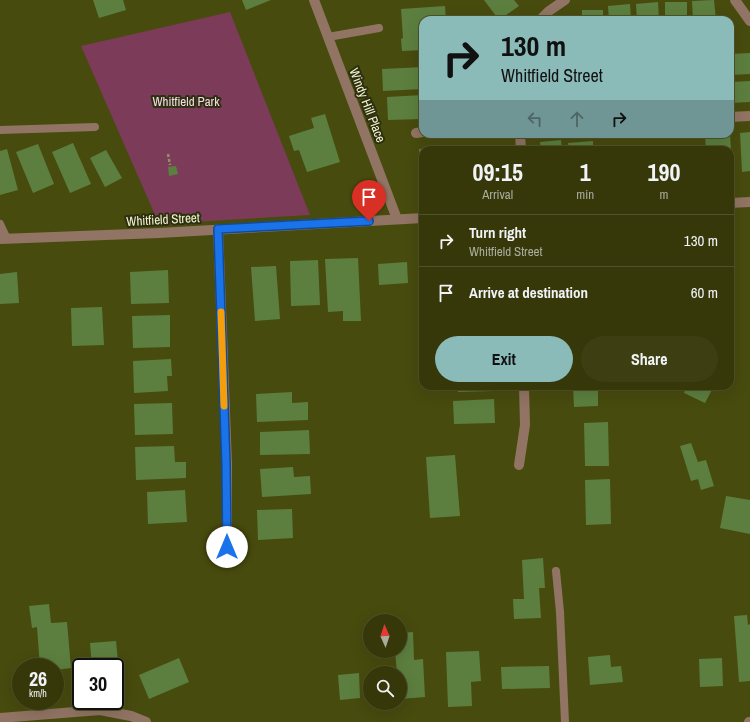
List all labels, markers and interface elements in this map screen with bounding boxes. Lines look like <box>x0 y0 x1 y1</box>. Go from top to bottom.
text: 130 m <box>501 27 566 65</box>
icon: right <box>435 32 487 84</box>
text: Whitfield Street <box>501 63 603 88</box>
street label: Windy Hill Place <box>346 66 390 145</box>
park label: Whitfield Park <box>153 93 220 110</box>
icon: left <box>524 108 546 130</box>
icon: ahead <box>566 108 588 130</box>
icon: right <box>608 108 630 130</box>
text: 09:15 <box>473 156 523 188</box>
text: 1 <box>580 156 591 188</box>
text: 190 <box>648 156 680 188</box>
pin <box>352 180 386 221</box>
icon: arrive <box>358 186 380 208</box>
text: Arrival <box>482 186 513 203</box>
text: min <box>576 186 594 203</box>
text: m <box>660 186 668 203</box>
street label: Whitfield Street <box>126 209 200 230</box>
text: Turn right <box>469 222 526 243</box>
icon: right <box>435 230 457 252</box>
text: 130 m <box>684 230 718 251</box>
text: Whitfield Street <box>469 243 542 260</box>
icon: arrive <box>435 282 457 304</box>
text: Arrive at destination <box>469 282 588 303</box>
text: 60 m <box>691 282 718 303</box>
button: Exit <box>435 336 573 382</box>
button: Share <box>581 336 718 382</box>
position arrow <box>206 526 248 568</box>
north arrow <box>363 614 407 658</box>
map controls <box>363 614 407 710</box>
speed limit sign: 30 <box>72 658 124 710</box>
text: 26 <box>29 665 47 692</box>
button: search <box>363 666 407 710</box>
text: km/h <box>29 687 47 700</box>

